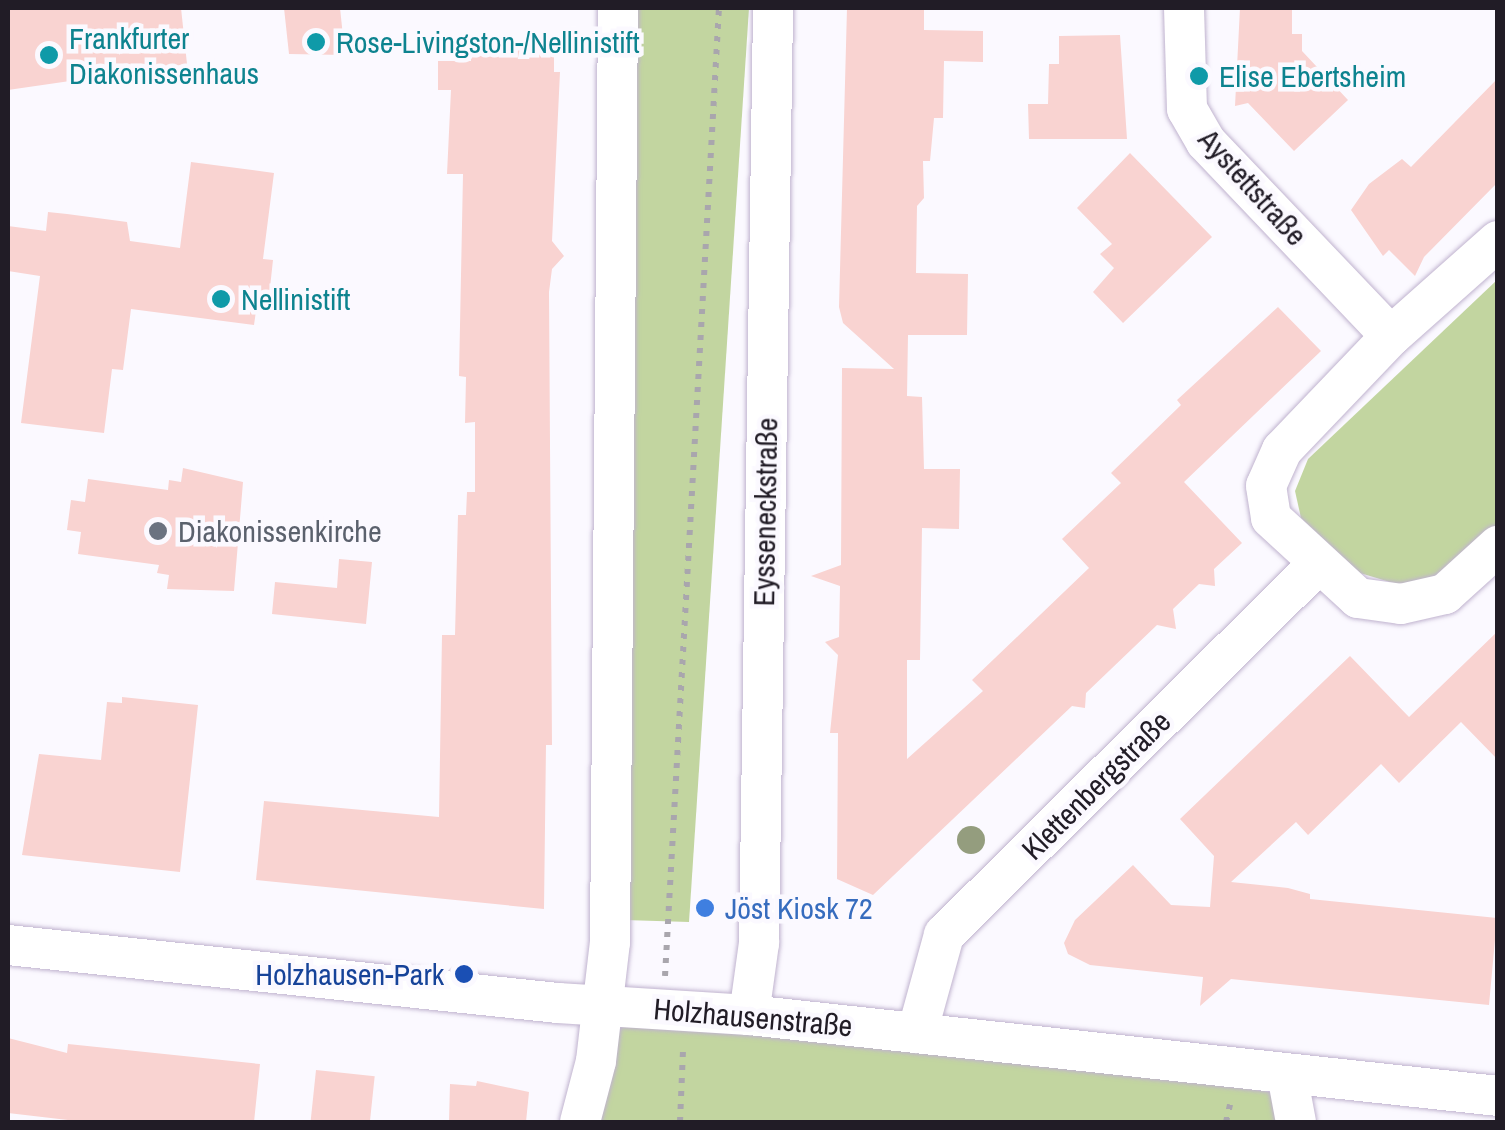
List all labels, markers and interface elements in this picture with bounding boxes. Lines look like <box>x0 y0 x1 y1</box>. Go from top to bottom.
place label: Frankfurter Diakonissenhaus <box>69 20 259 90</box>
place label: Rose-Livingston-/Nellinistift <box>336 24 640 60</box>
marker: Rose-Livingston-/Nellinistift <box>305 31 327 53</box>
marker: Frankfurter Diakonissenhaus <box>38 44 60 66</box>
place label: Elise Ebertsheim <box>1219 58 1406 94</box>
marker: Elise Ebertsheim <box>1188 65 1210 87</box>
street label: Aystettstraße <box>1191 121 1315 253</box>
place label: Nellinistift <box>241 281 350 317</box>
marker: Nellinistift <box>210 288 232 310</box>
street label: Eysseneckstraße <box>745 417 785 607</box>
place label: Diakonissenkirche <box>178 513 382 549</box>
marker: Diakonissenkirche <box>147 520 169 542</box>
street label: Klettenbergstraße <box>1014 703 1178 867</box>
place label: Jöst Kiosk 72 <box>725 890 873 926</box>
marker: Jöst Kiosk 72 <box>694 897 716 919</box>
place label: Holzhausen-Park <box>255 956 444 992</box>
marker: Holzhausen-Park <box>453 963 475 985</box>
street label: Holzhausenstraße <box>652 990 854 1044</box>

